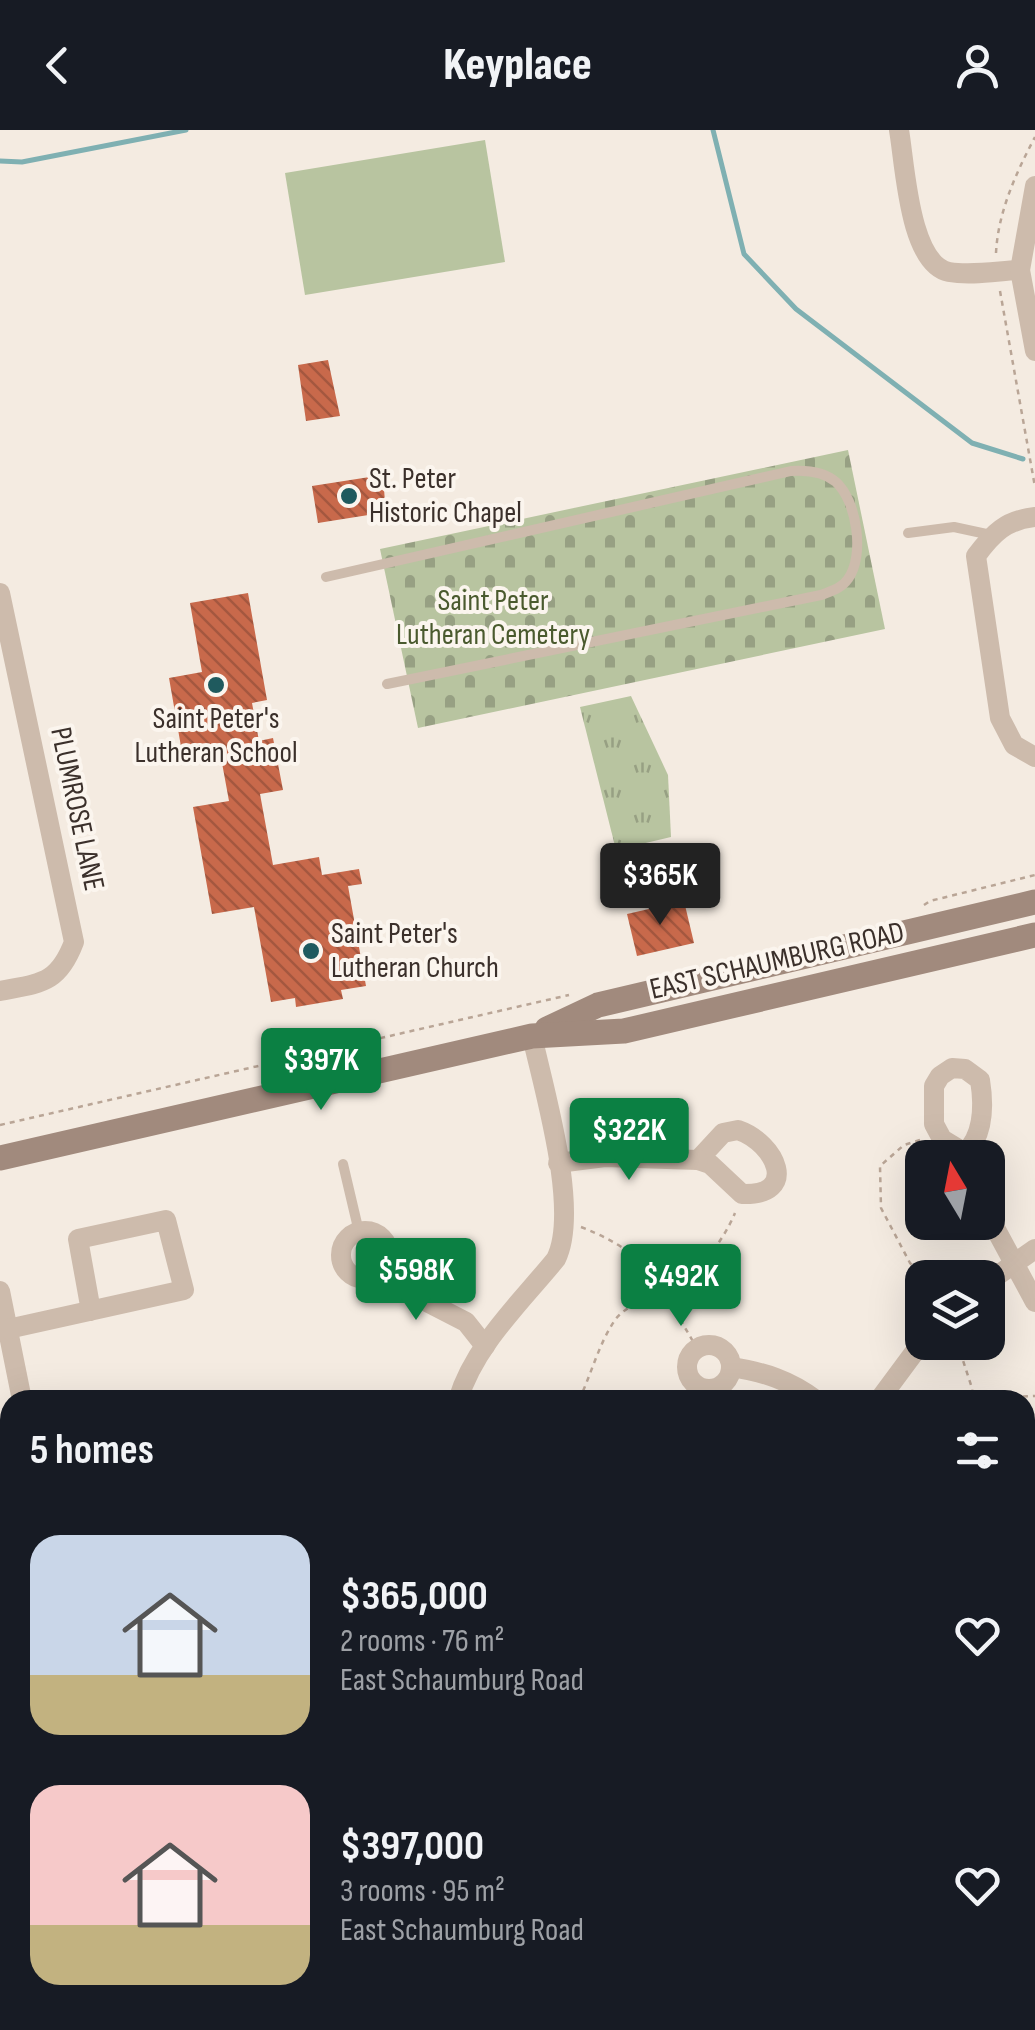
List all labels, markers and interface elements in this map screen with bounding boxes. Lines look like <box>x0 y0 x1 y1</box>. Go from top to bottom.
icon: back <box>30 38 85 93</box>
text: Keyplace <box>443 38 592 93</box>
icon: person <box>950 38 1005 93</box>
place label: St. Peter Historic Chapel <box>369 461 522 531</box>
marker: St. Peter Historic Chapel <box>338 485 360 507</box>
park label: Saint Peter Lutheran Cemetery <box>396 583 590 653</box>
marker: Saint Peter's Lutheran School <box>205 674 227 696</box>
place label: Saint Peter's Lutheran School <box>134 701 298 771</box>
street label: PLUMROSE LANE <box>42 724 112 894</box>
pin: $365K <box>590 843 730 928</box>
text: $365K <box>622 856 698 895</box>
street label: EAST SCHAUMBURG ROAD <box>646 914 908 1008</box>
place label: Saint Peter's Lutheran Church <box>331 916 499 986</box>
marker: Saint Peter's Lutheran Church <box>300 940 322 962</box>
pin: $397K <box>251 1028 391 1113</box>
text: $397K <box>283 1041 359 1080</box>
pin: $322K <box>559 1098 699 1183</box>
text: $322K <box>592 1111 666 1150</box>
north arrow <box>905 1140 1005 1240</box>
map controls <box>905 1140 1005 1360</box>
pin: $598K <box>346 1238 486 1323</box>
pin: $492K <box>611 1244 751 1329</box>
text: $598K <box>378 1251 454 1290</box>
text: $492K <box>643 1257 719 1296</box>
button: layers <box>905 1260 1005 1360</box>
icon: filters <box>950 1423 1005 1478</box>
text: 5 homes <box>30 1425 154 1476</box>
text: $365,000 <box>340 1571 488 1622</box>
icon: home <box>110 1575 230 1695</box>
icon: heart <box>950 1608 1005 1663</box>
text: 2 rooms · 76 m² <box>340 1622 504 1661</box>
text: East Schaumburg Road <box>340 1661 584 1700</box>
text: $397,000 <box>340 1821 484 1872</box>
icon: home <box>110 1825 230 1945</box>
icon: heart <box>950 1858 1005 1913</box>
text: 3 rooms · 95 m² <box>340 1872 505 1911</box>
text: East Schaumburg Road <box>340 1911 584 1950</box>

